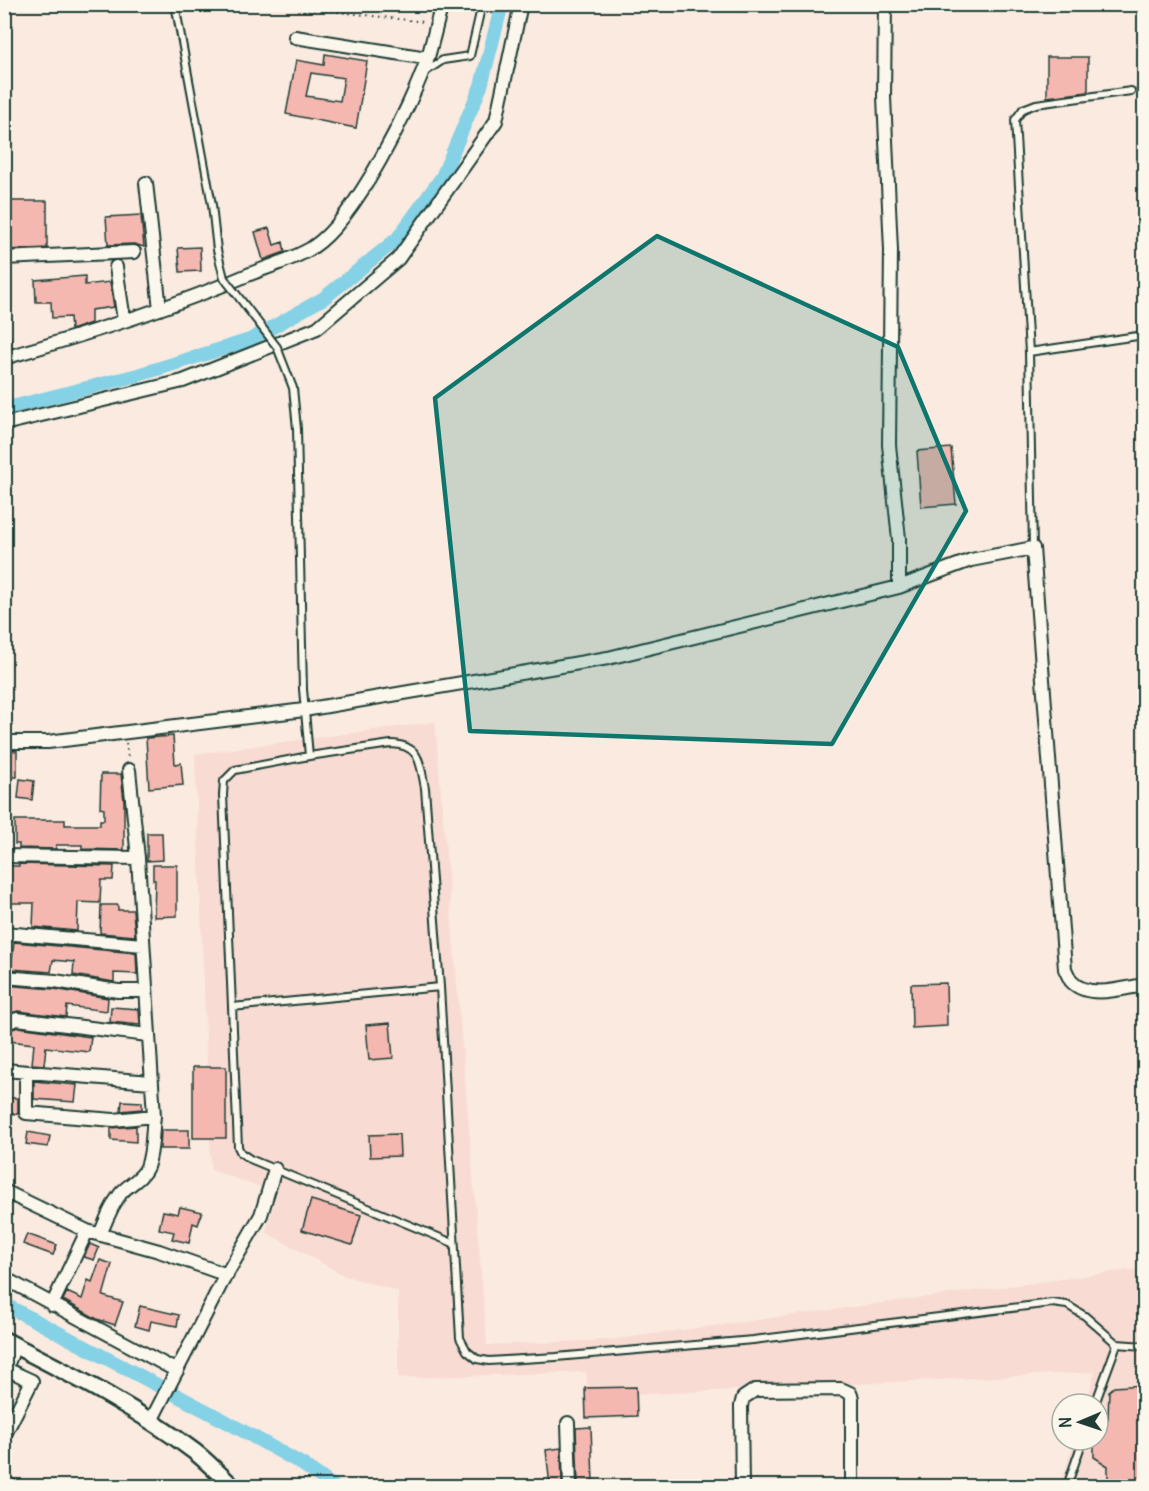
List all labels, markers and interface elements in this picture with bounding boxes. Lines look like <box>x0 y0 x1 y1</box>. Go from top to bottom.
north arrow <box>1050 1392 1110 1452</box>
text: N <box>1055 1417 1075 1428</box>

